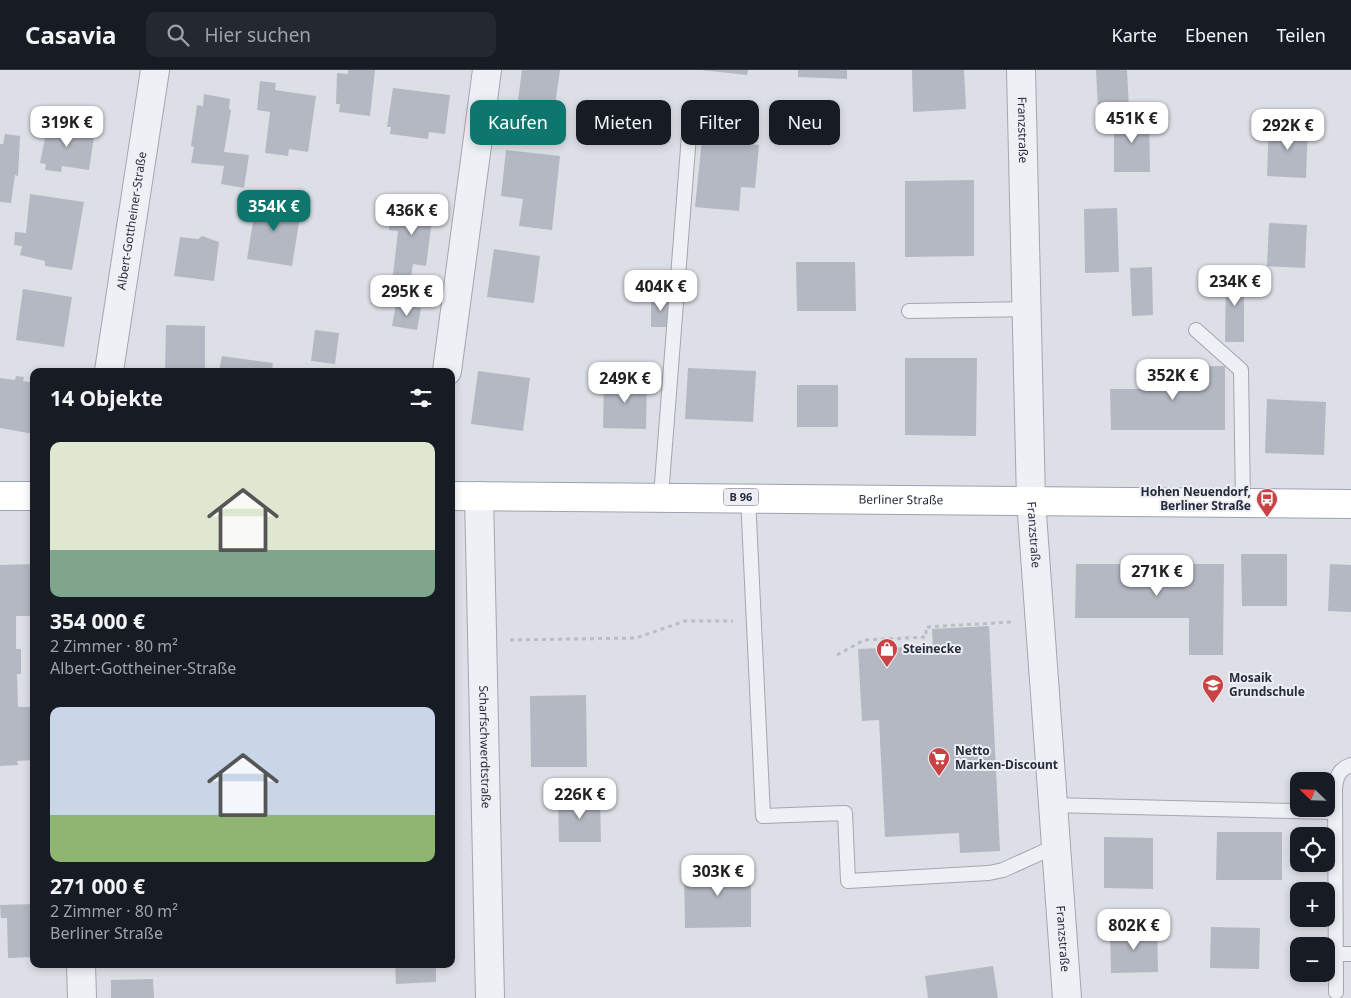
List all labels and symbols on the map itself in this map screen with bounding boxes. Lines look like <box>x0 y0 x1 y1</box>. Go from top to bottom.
street label: Franzstraße <box>1014 96 1032 164</box>
pin: 451K € <box>1091 102 1173 144</box>
pin: 319K € <box>26 106 108 148</box>
pin: 292K € <box>1247 108 1329 151</box>
street label: Albert-Gottheiner-Straße <box>112 150 150 291</box>
pin: 354K € <box>233 190 315 232</box>
pin: 436K € <box>371 194 453 236</box>
pin: 234K € <box>1194 264 1276 307</box>
pin: 404K € <box>620 270 702 312</box>
pin: 295K € <box>366 274 448 317</box>
pin: 352K € <box>1132 358 1214 401</box>
pin: 249K € <box>584 362 666 404</box>
place label: Hohen Neuendorf, Berliner Straße <box>1140 483 1251 514</box>
bus stop icon: Hohen Neuendorf, Berliner Straße <box>1255 487 1279 518</box>
road number: B 96 <box>724 488 758 506</box>
street label: Berliner Straße <box>858 491 944 508</box>
street label: Franzstraße <box>1023 501 1045 569</box>
pin: 271K € <box>1116 554 1198 597</box>
shop icon: Steinecke <box>875 637 899 668</box>
place label: Steinecke <box>903 640 961 657</box>
place label: Mosaik Grundschule <box>1229 669 1305 700</box>
school or university icon: Mosaik Grundschule <box>1201 673 1225 704</box>
street label: Scharfschwerdtstraße <box>475 685 495 809</box>
place label: Netto Marken-Discount <box>955 742 1058 773</box>
supermarket icon: Netto Marken-Discount <box>927 746 951 777</box>
north arrow <box>1290 772 1335 818</box>
pin: 226K € <box>539 778 621 820</box>
pin: 303K € <box>677 854 759 897</box>
street label: Franzstraße <box>1052 905 1074 973</box>
pin: 802K € <box>1093 908 1175 951</box>

